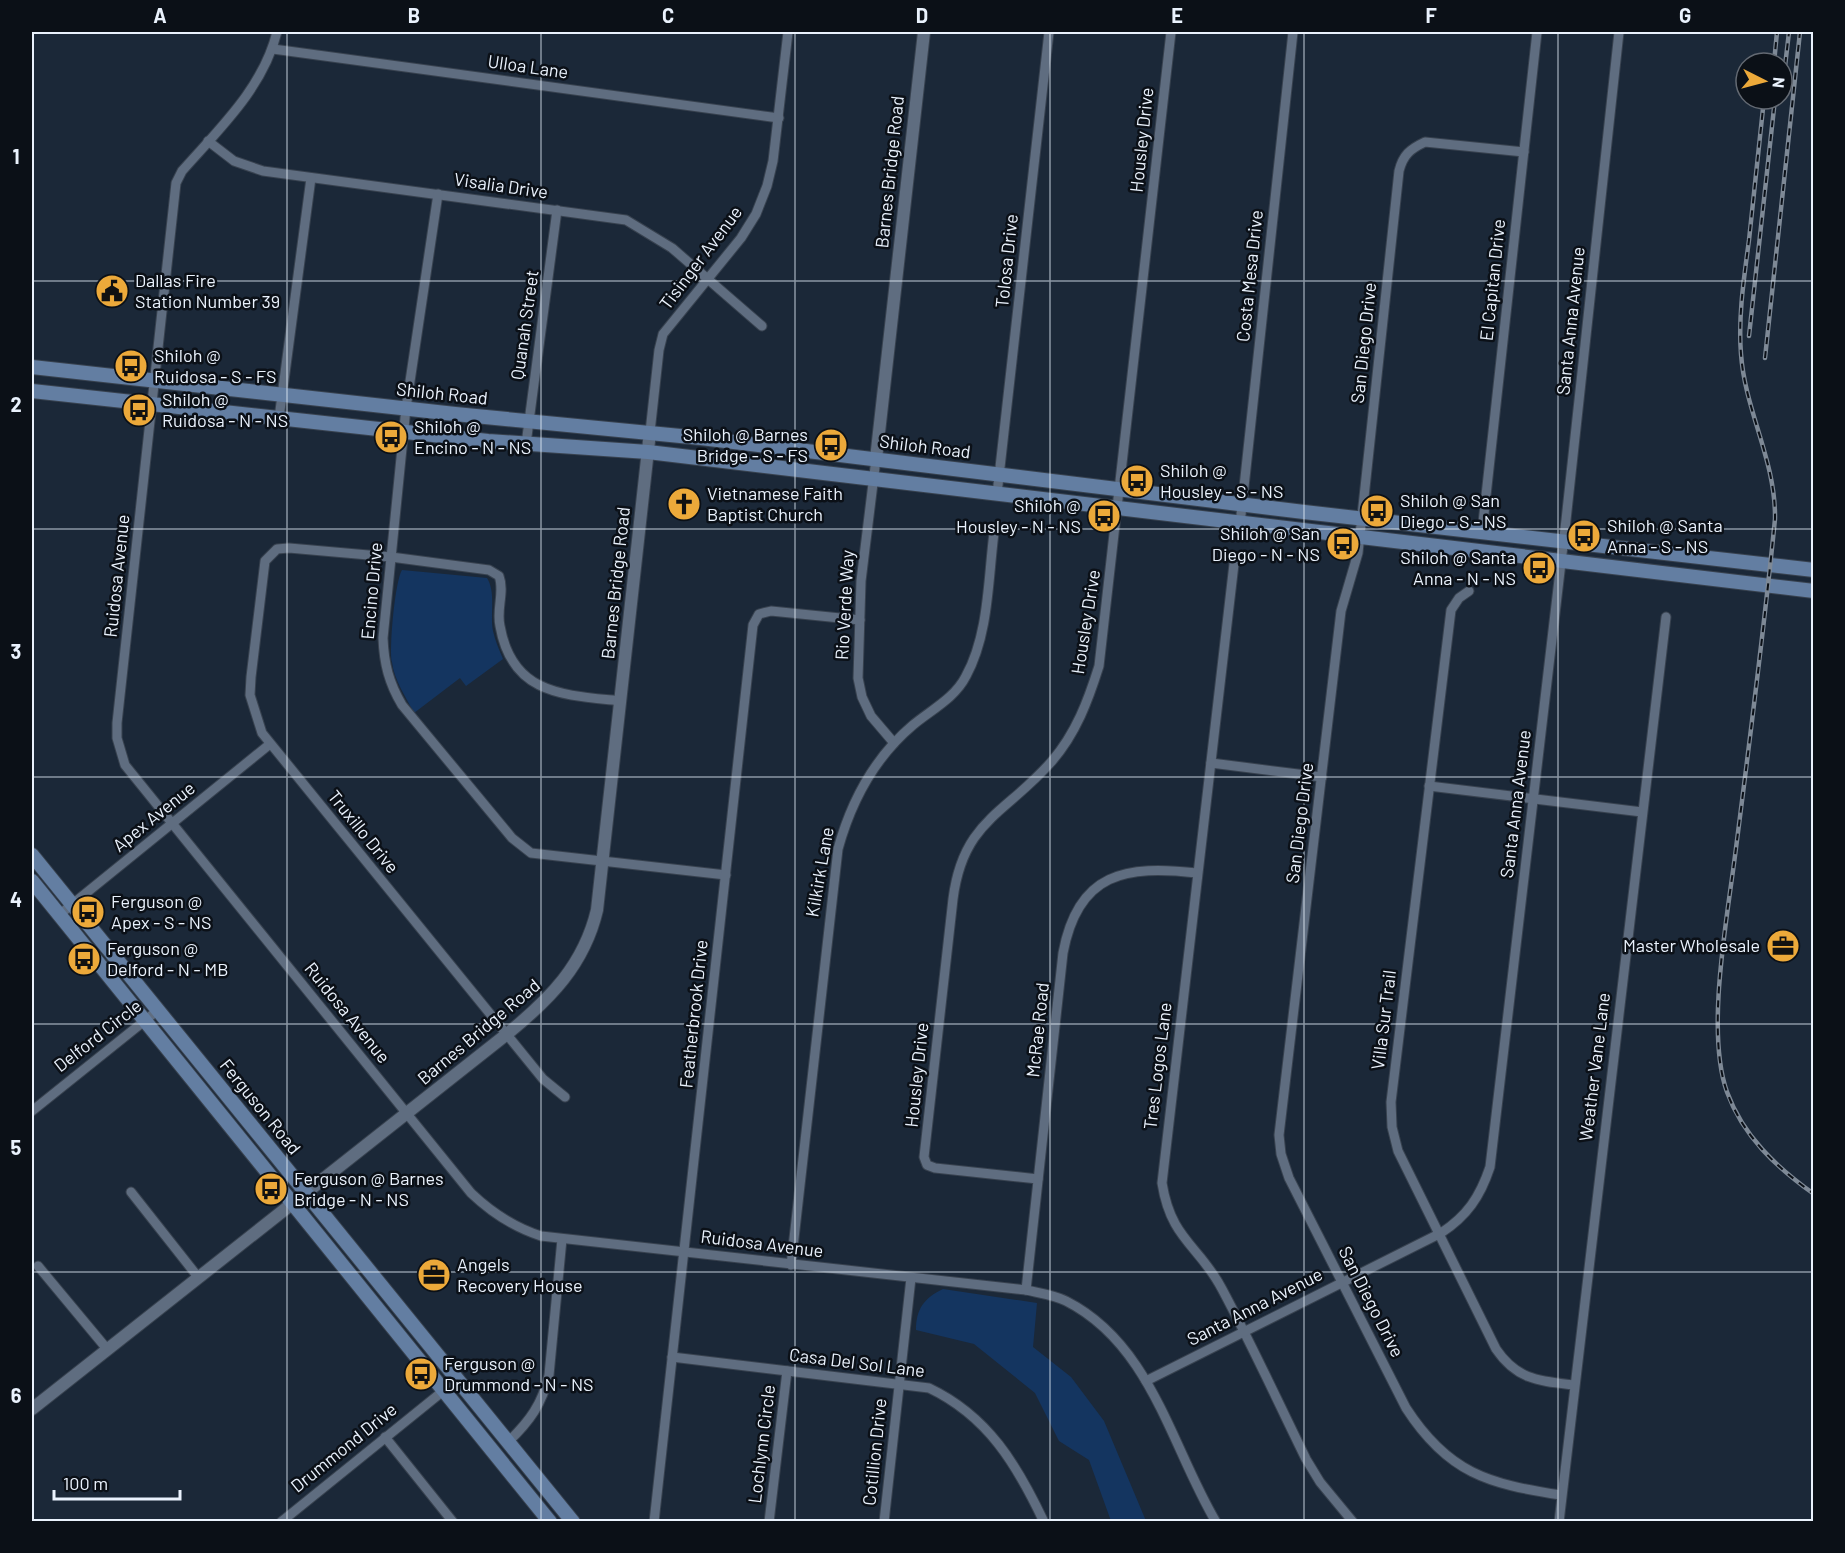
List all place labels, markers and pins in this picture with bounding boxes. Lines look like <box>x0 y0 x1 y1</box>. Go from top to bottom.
place label: Dallas Fire Station Number 39 <box>135 269 280 312</box>
public building icon: Dallas Fire Station Number 39 <box>94 273 130 309</box>
place label: Shiloh @ Ruidosa - S - FS <box>154 344 277 387</box>
bus stop icon: Shiloh @ Ruidosa - S - FS <box>113 348 149 384</box>
place label: Shiloh @ Ruidosa - N - NS <box>162 388 288 431</box>
bus stop icon: Shiloh @ Ruidosa - N - NS <box>121 392 157 428</box>
place label: Shiloh @ Encino - N - NS <box>414 415 531 458</box>
bus stop icon: Shiloh @ Encino - N - NS <box>373 419 409 455</box>
place label: Shiloh @ Barnes Bridge - S - FS <box>683 423 808 466</box>
bus stop icon: Shiloh @ Barnes Bridge - S - FS <box>813 427 849 463</box>
place label: Shiloh @ Housley - S - NS <box>1160 459 1283 502</box>
bus stop icon: Shiloh @ Housley - S - NS <box>1119 463 1155 499</box>
place label: Vietnamese Faith Baptist Church <box>707 482 843 525</box>
church icon: Vietnamese Faith Baptist Church <box>666 486 702 522</box>
place label: Shiloh @ San Diego - S - NS <box>1400 489 1507 532</box>
bus stop icon: Shiloh @ San Diego - S - NS <box>1359 493 1395 529</box>
place label: Shiloh @ Housley - N - NS <box>956 494 1081 537</box>
bus stop icon: Shiloh @ Housley - N - NS <box>1086 498 1122 534</box>
place label: Shiloh @ Santa Anna - S - NS <box>1607 514 1723 557</box>
bus stop icon: Shiloh @ Santa Anna - S - NS <box>1566 518 1602 554</box>
place label: Shiloh @ San Diego - N - NS <box>1212 522 1320 565</box>
bus stop icon: Shiloh @ San Diego - N - NS <box>1325 526 1361 562</box>
place label: Shiloh @ Santa Anna - N - NS <box>1400 546 1516 589</box>
bus stop icon: Shiloh @ Santa Anna - N - NS <box>1521 550 1557 586</box>
place label: Ferguson @ Apex - S - NS <box>111 890 211 933</box>
bus stop icon: Ferguson @ Apex - S - NS <box>70 894 106 930</box>
office icon: Master Wholesale <box>1765 928 1801 964</box>
place label: Master Wholesale <box>1623 934 1760 956</box>
place label: Ferguson @ Delford - N - MB <box>107 937 228 980</box>
bus stop icon: Ferguson @ Delford - N - MB <box>66 941 102 977</box>
place label: Ferguson @ Barnes Bridge - N - NS <box>294 1167 444 1210</box>
bus stop icon: Ferguson @ Barnes Bridge - N - NS <box>253 1171 289 1207</box>
place label: Angels Recovery House <box>457 1253 583 1296</box>
office icon: Angels Recovery House <box>416 1257 452 1293</box>
place label: Ferguson @ Drummond - N - NS <box>444 1352 594 1395</box>
bus stop icon: Ferguson @ Drummond - N - NS <box>403 1356 439 1392</box>

